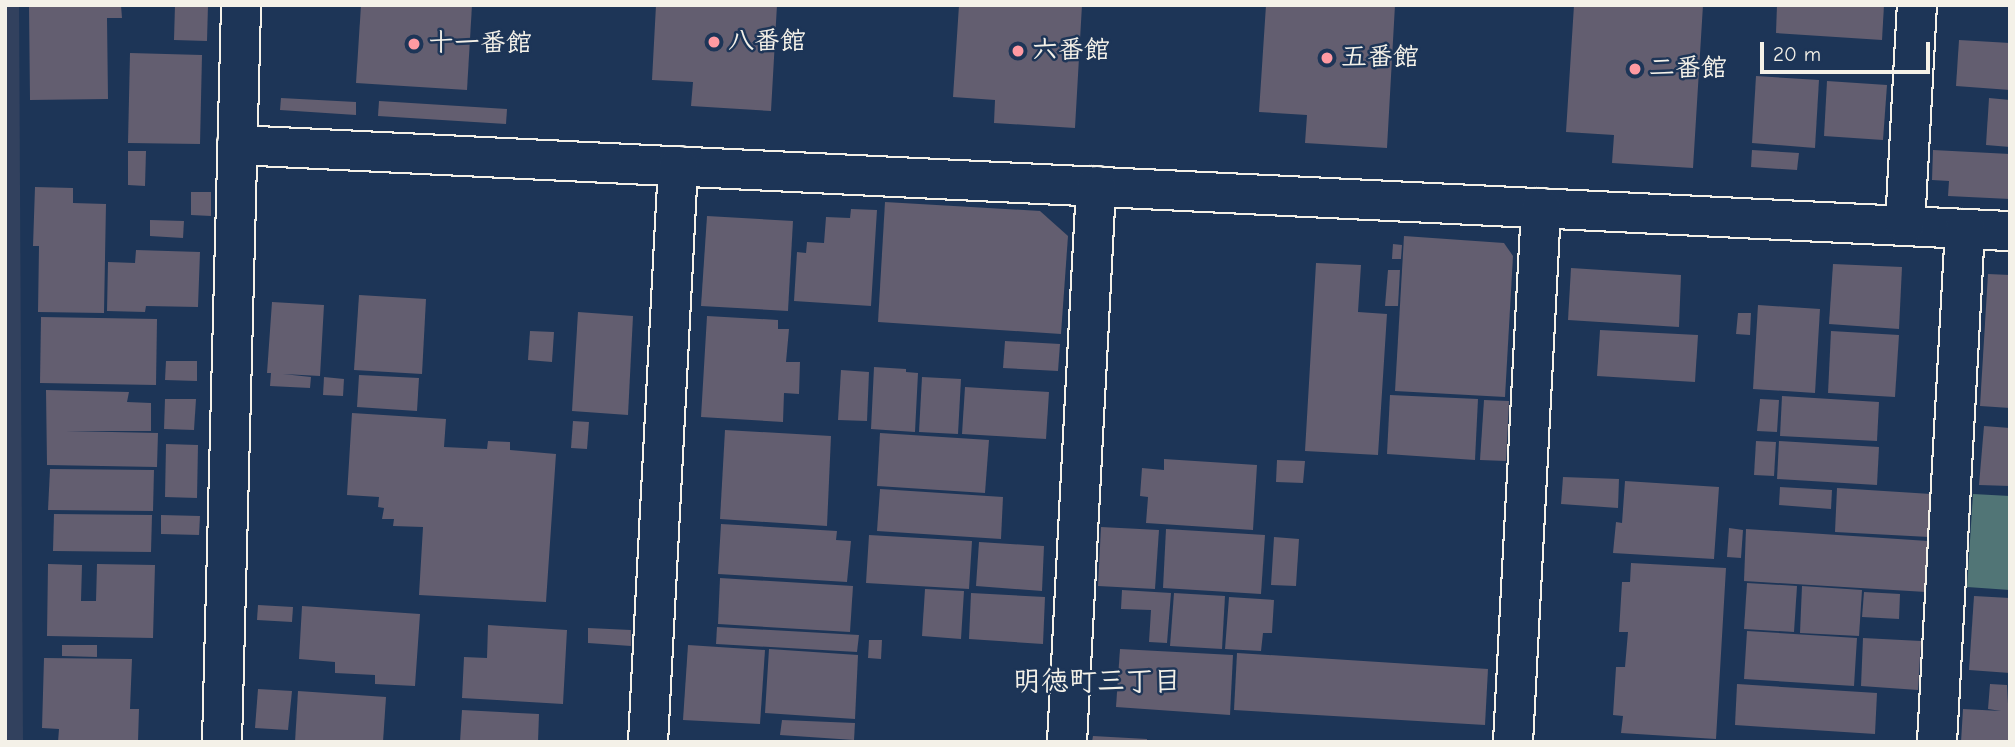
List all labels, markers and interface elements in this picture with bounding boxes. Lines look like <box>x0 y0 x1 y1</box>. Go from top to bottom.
place label: 八番館 <box>728 26 806 58</box>
place label: 十一番館 <box>428 28 532 60</box>
scale bar <box>1763 28 1933 72</box>
marker: 八番館 <box>706 34 722 50</box>
place label: 六番館 <box>1032 35 1110 67</box>
marker: 十一番館 <box>406 36 422 52</box>
place label: 五番館 <box>1341 42 1419 74</box>
text: 20 m <box>1773 42 1821 66</box>
marker: 六番館 <box>1010 43 1026 59</box>
marker: 五番館 <box>1319 50 1335 66</box>
place label: 二番館 <box>1649 53 1727 85</box>
marker: 二番館 <box>1627 61 1643 77</box>
district label: 明徳町三丁目 <box>1013 664 1181 698</box>

